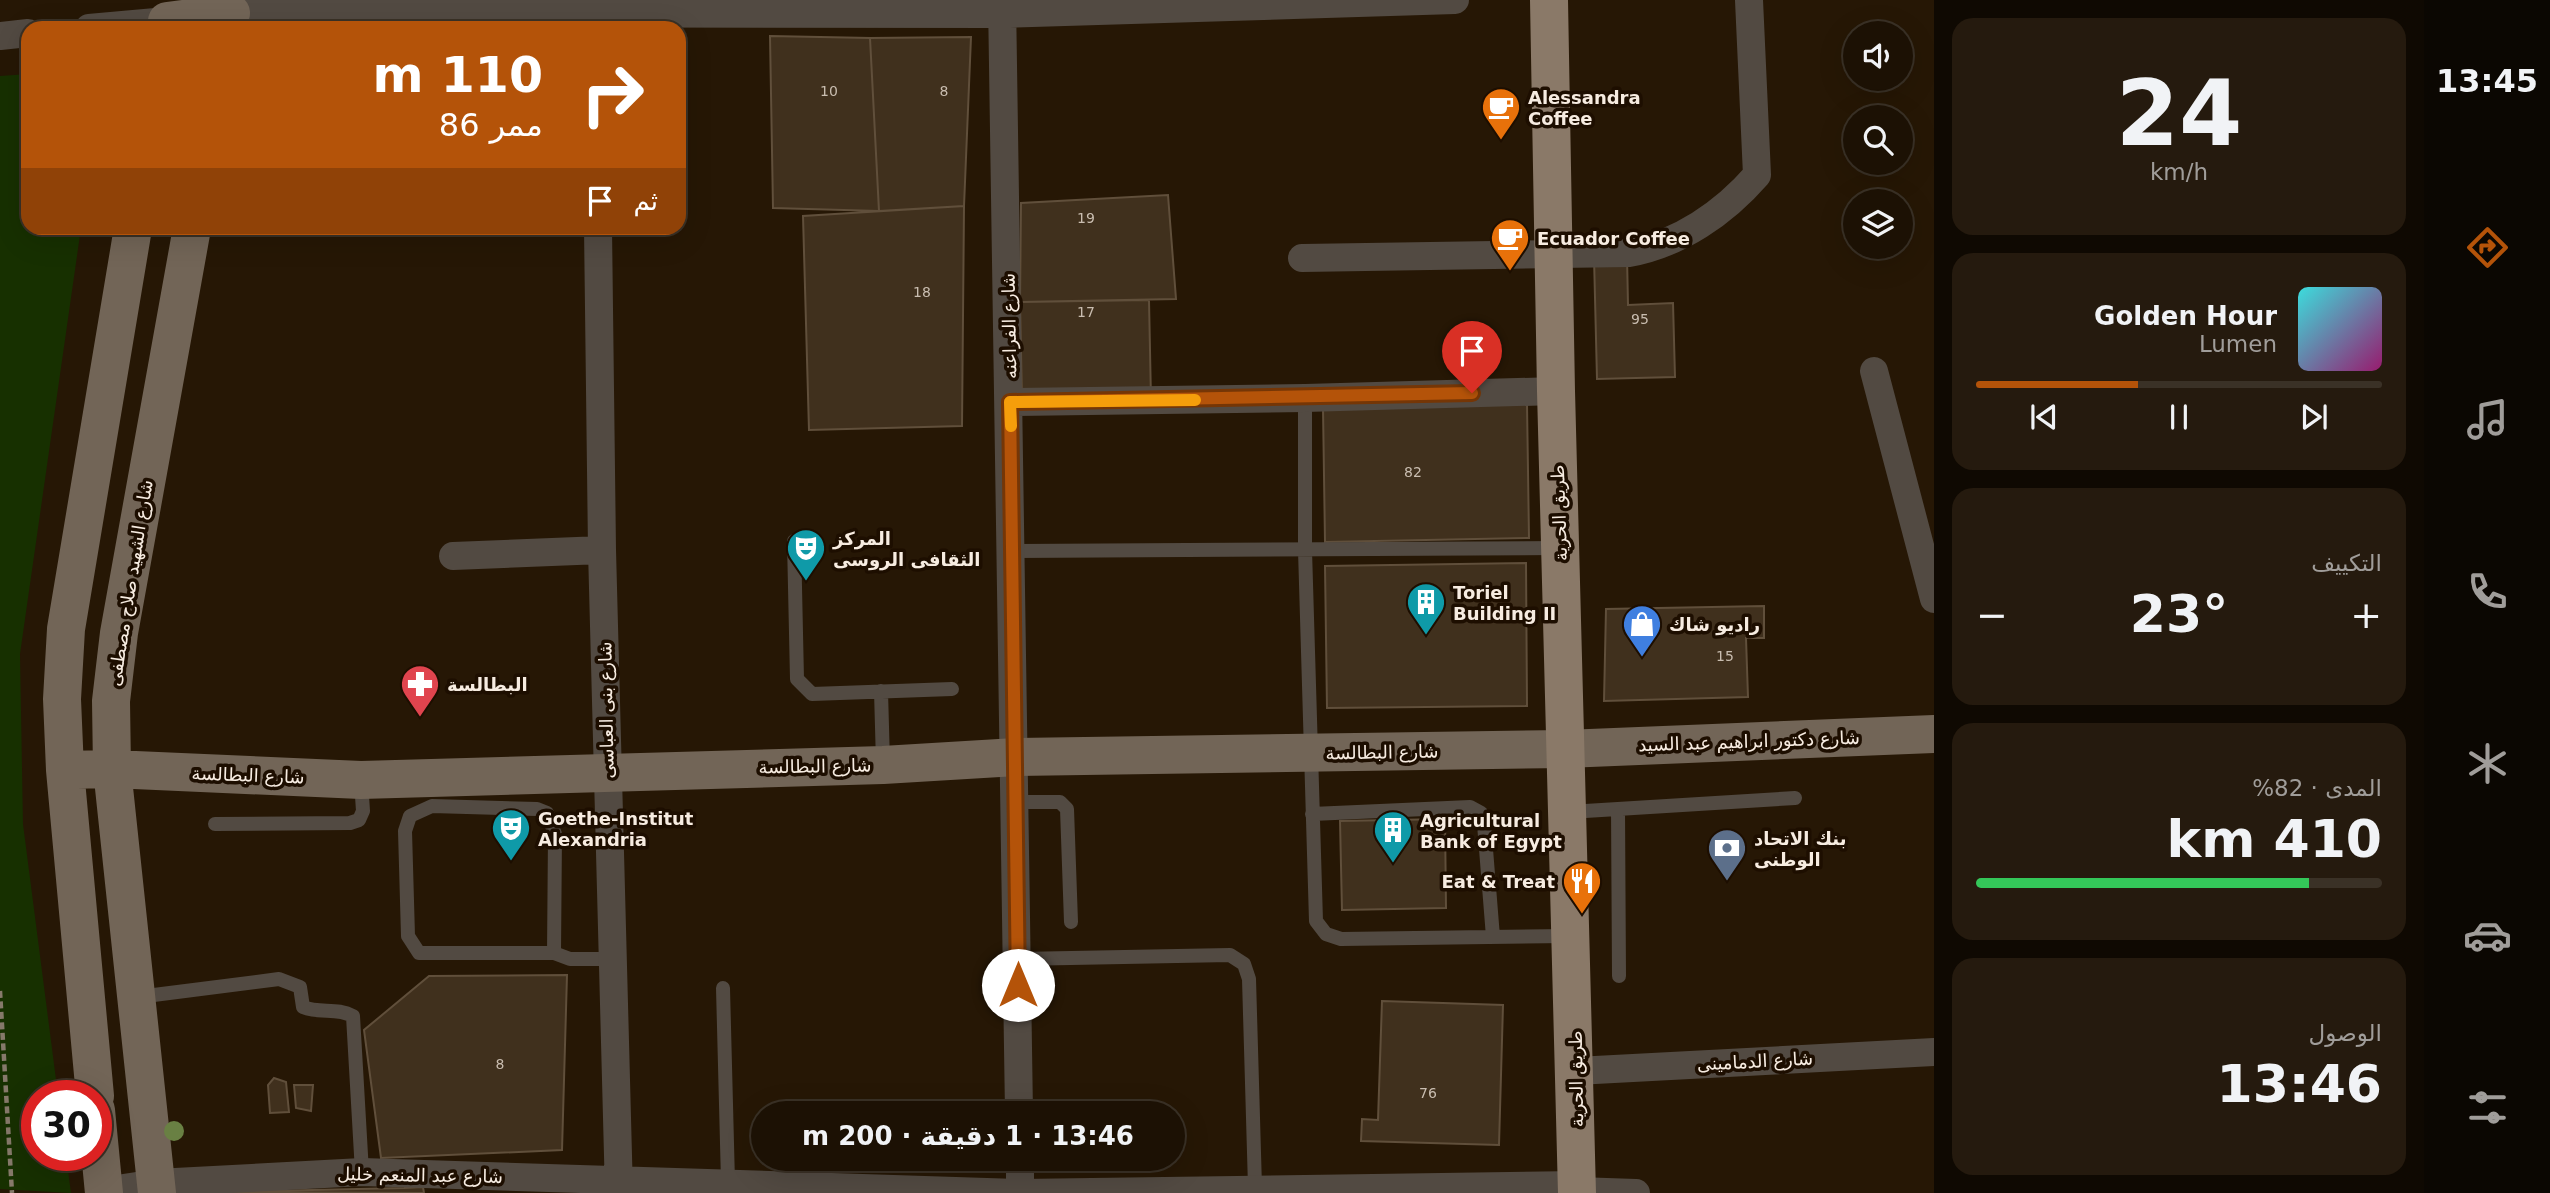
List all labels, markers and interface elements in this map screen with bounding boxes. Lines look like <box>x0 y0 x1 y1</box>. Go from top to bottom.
map controls <box>1843 21 1913 259</box>
button: sound <box>1843 21 1913 91</box>
text: 110 m <box>373 47 543 104</box>
icon: right <box>567 49 658 140</box>
text: 24 <box>2116 61 2242 166</box>
text: 13:45 <box>2436 62 2538 100</box>
house number: 10 <box>820 83 838 99</box>
house number: 8 <box>940 83 948 99</box>
cafe icon: Alessandra Coffee <box>1480 86 1522 141</box>
place label: Alessandra Coffee <box>1528 87 1641 129</box>
button: search <box>1843 105 1913 175</box>
text: ممر 86 <box>439 106 543 144</box>
text: km/h <box>2150 159 2208 185</box>
icon: arrive <box>581 182 619 220</box>
text: ثم <box>633 186 658 216</box>
button: layers <box>1843 189 1913 259</box>
house number: 19 <box>1077 210 1095 226</box>
cafe icon: Ecuador Coffee <box>1489 217 1531 272</box>
icon: directions <box>2463 223 2512 272</box>
place label: Ecuador Coffee <box>1537 228 1690 249</box>
street label: شارع الفراعنه <box>998 273 1021 379</box>
house number: 18 <box>913 284 931 300</box>
text: Golden Hour <box>2094 301 2277 331</box>
house number: 17 <box>1077 304 1095 320</box>
house number: 95 <box>1631 311 1649 327</box>
pin <box>1442 321 1502 393</box>
text: Lumen <box>2199 331 2277 357</box>
icon: arrive <box>1453 332 1491 370</box>
icon: music <box>2463 395 2512 444</box>
icon: previous <box>2025 398 2063 436</box>
icon: pause <box>2160 398 2198 436</box>
icon: next <box>2295 398 2333 436</box>
house number: 82 <box>1404 464 1422 480</box>
street label: طريق الحرية <box>1547 464 1572 562</box>
street label: شارع الشهيد صلاح مصطفى <box>103 478 158 688</box>
theatre icon: المركز الثقافى الروسى <box>785 527 827 582</box>
place label: المركز الثقافى الروسى <box>832 528 980 571</box>
text: التكييف <box>2311 550 2382 576</box>
icon: phone <box>2463 567 2512 616</box>
building icon: Toriel Building II <box>1405 581 1447 636</box>
place label: Toriel Building II <box>1453 582 1556 624</box>
text: 23° <box>2130 584 2228 644</box>
text: − <box>1976 593 2008 637</box>
text: + <box>2350 593 2382 637</box>
shop icon: راديو شاك <box>1621 603 1663 658</box>
place label: راديو شاك <box>1669 614 1760 636</box>
street label: شارع بنى العباسى <box>594 641 619 779</box>
house number: 15 <box>1716 648 1734 664</box>
pharmacy icon: البطالسة <box>399 663 441 718</box>
place label: البطالسة <box>447 674 528 695</box>
street label: شارع دكتور ابراهيم عبد السيد <box>1638 727 1860 756</box>
icon: climate <box>2463 739 2512 788</box>
street label: شارع البطالسة <box>1325 741 1439 764</box>
street label: شارع البطالسة <box>758 755 872 778</box>
street label: شارع البطالسة <box>191 763 305 788</box>
text: المدى · 82% <box>2252 775 2382 801</box>
theatre icon: Goethe-Institut Alexandria <box>490 807 532 862</box>
place label: Goethe-Institut Alexandria <box>538 808 694 850</box>
building icon: Agricultural Bank of Egypt <box>1372 809 1414 864</box>
text: 410 km <box>2167 809 2382 869</box>
place label: Agricultural Bank of Egypt <box>1420 810 1562 852</box>
bank icon: بنك الاتحاد الوطنى <box>1706 827 1748 882</box>
place label: بنك الاتحاد الوطنى <box>1754 828 1846 871</box>
restaurant icon: Eat & Treat <box>1561 860 1603 915</box>
place label: Eat & Treat <box>1442 871 1555 892</box>
icon: car <box>2463 911 2512 960</box>
position arrow <box>981 948 1055 1022</box>
text: الوصول <box>2309 1020 2382 1046</box>
street label: طريق الحرية <box>1565 1030 1588 1128</box>
street label: شارع الدمامينى <box>1696 1047 1814 1076</box>
text: 13:46 <box>2216 1054 2382 1114</box>
house number: 8 <box>496 1056 504 1072</box>
speed limit sign: 30 <box>21 1080 112 1171</box>
icon: filters <box>2463 1083 2512 1132</box>
house number: 76 <box>1419 1085 1437 1101</box>
text: 13:46 · 1 دقيقة · 200 m <box>802 1121 1134 1151</box>
street label: شارع عبد المنعم خليل <box>337 1163 503 1188</box>

